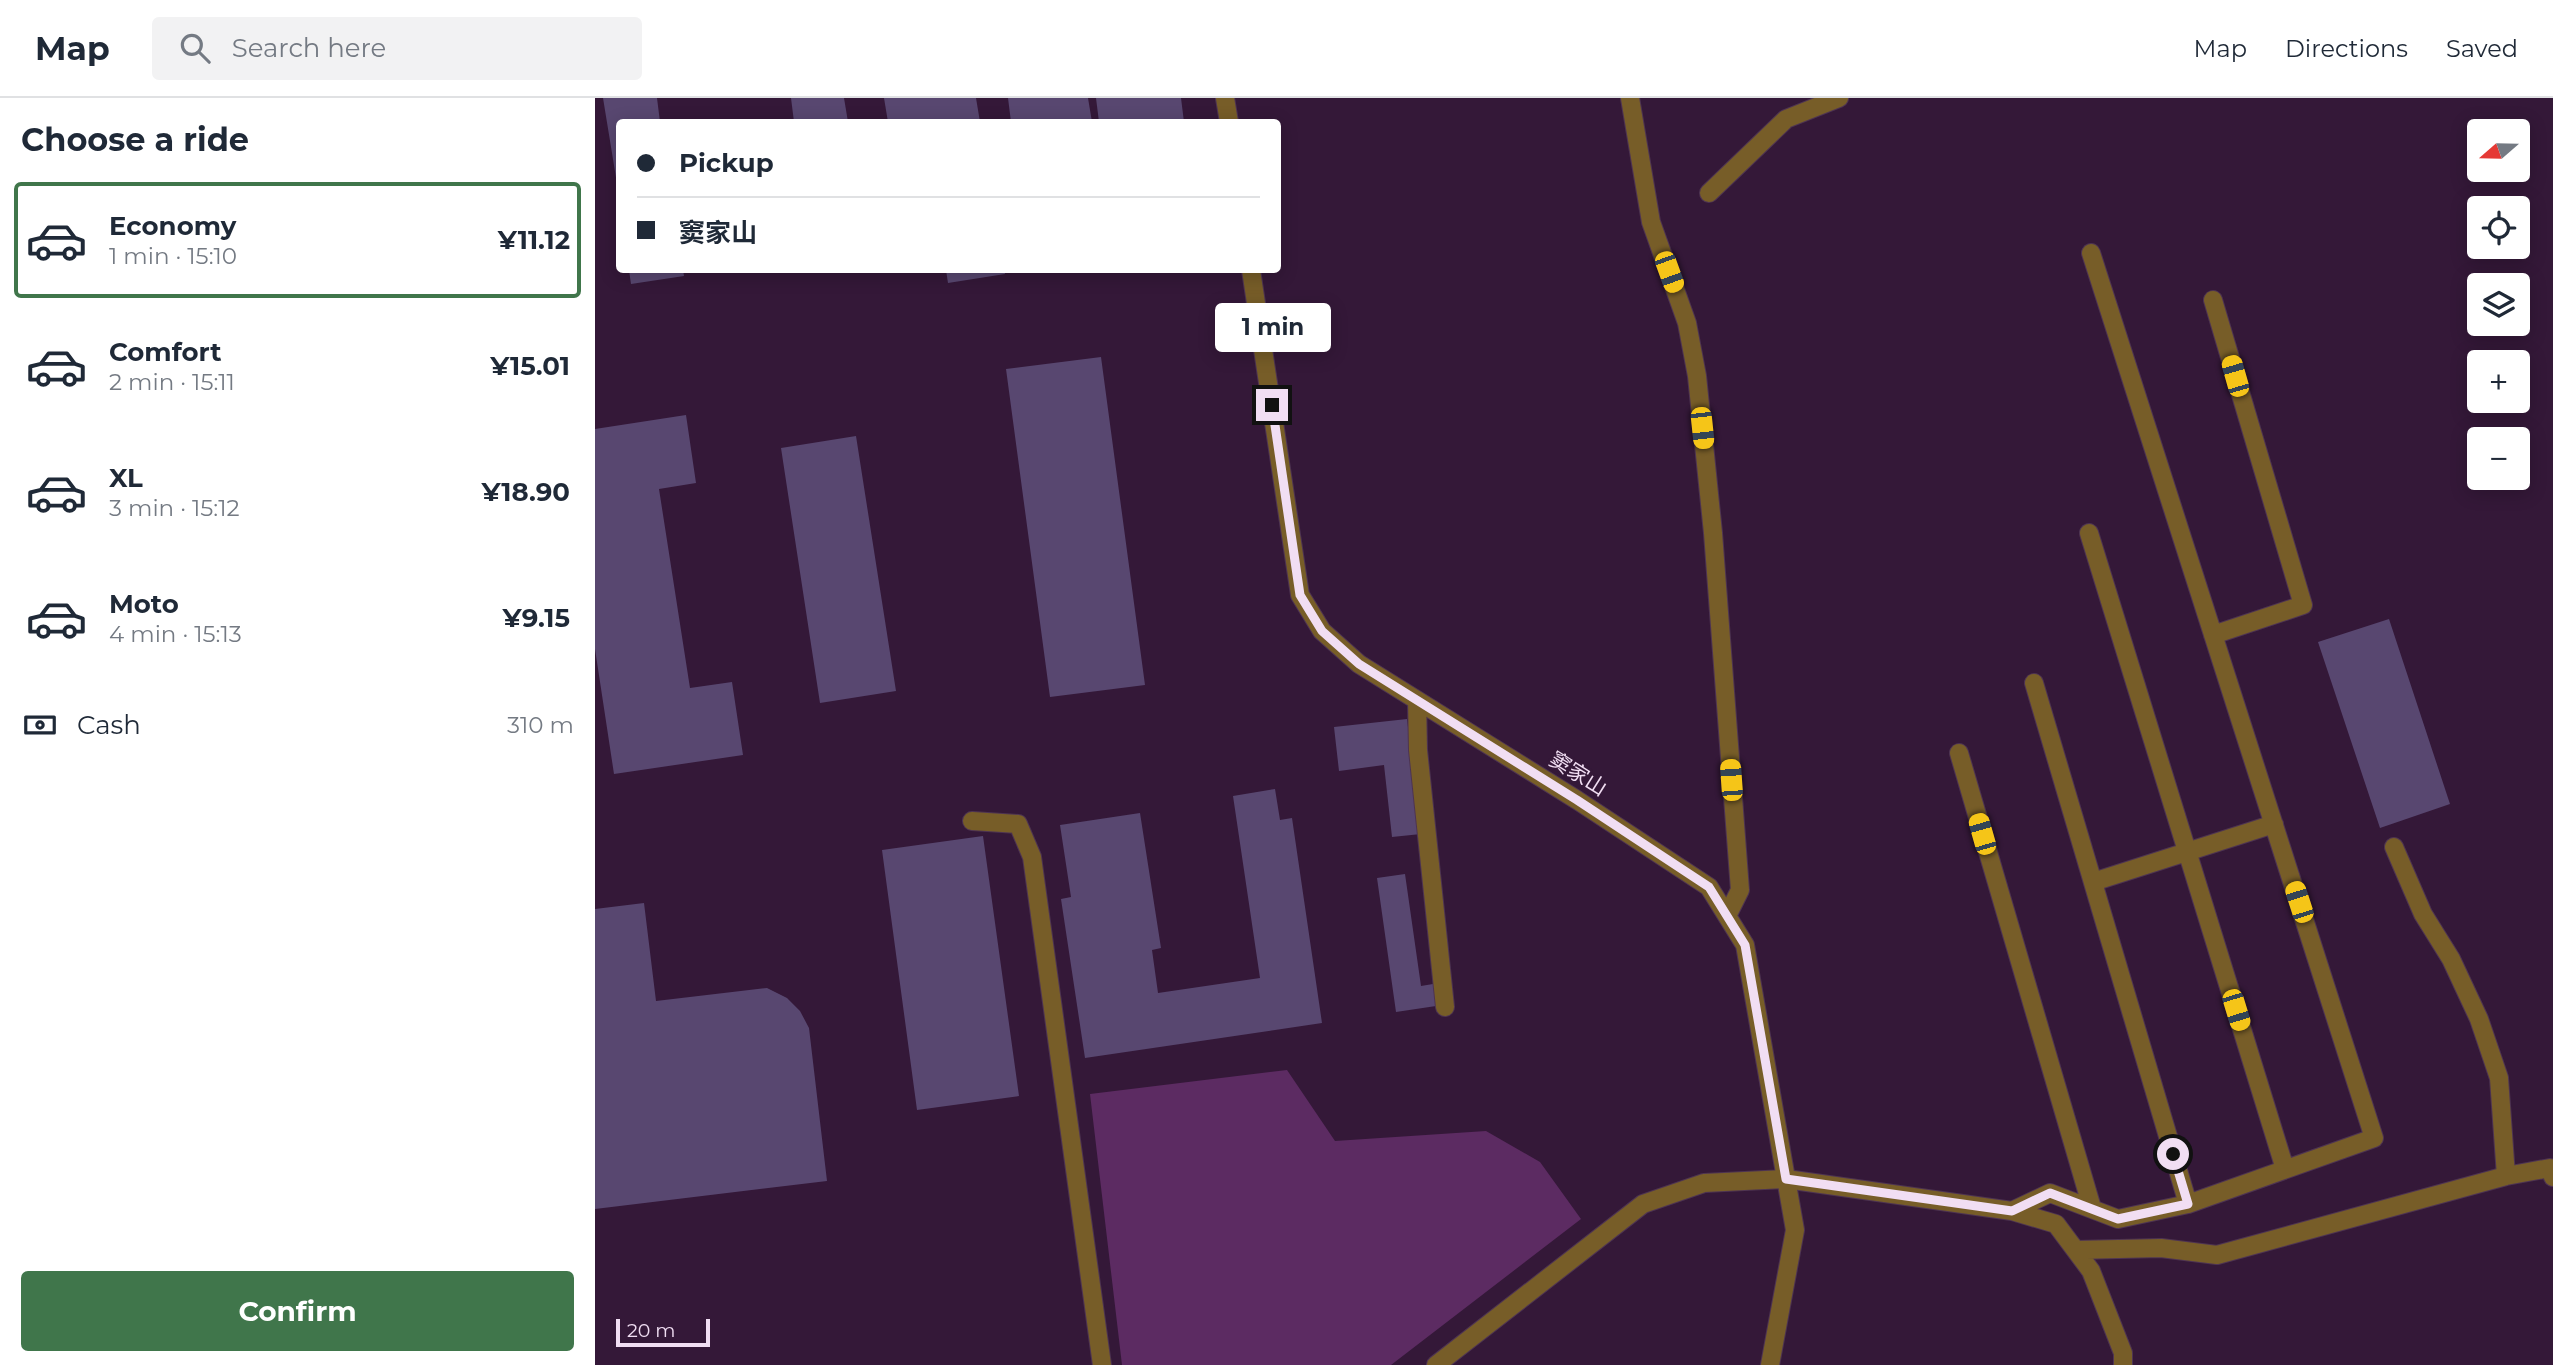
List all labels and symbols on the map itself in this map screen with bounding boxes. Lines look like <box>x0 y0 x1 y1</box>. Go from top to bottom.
north arrow <box>2467 119 2531 182</box>
car <box>1652 249 1687 295</box>
callout: 1 min <box>1214 303 1330 352</box>
car <box>2220 353 2251 399</box>
route end <box>1256 389 1288 421</box>
car <box>1690 406 1715 450</box>
street label: 窦家山 <box>1545 746 1612 801</box>
car <box>1720 758 1743 802</box>
car <box>1967 811 1998 857</box>
car <box>2283 879 2316 925</box>
car <box>2220 987 2253 1033</box>
route start <box>2157 1138 2189 1170</box>
scale bar <box>616 1316 711 1348</box>

